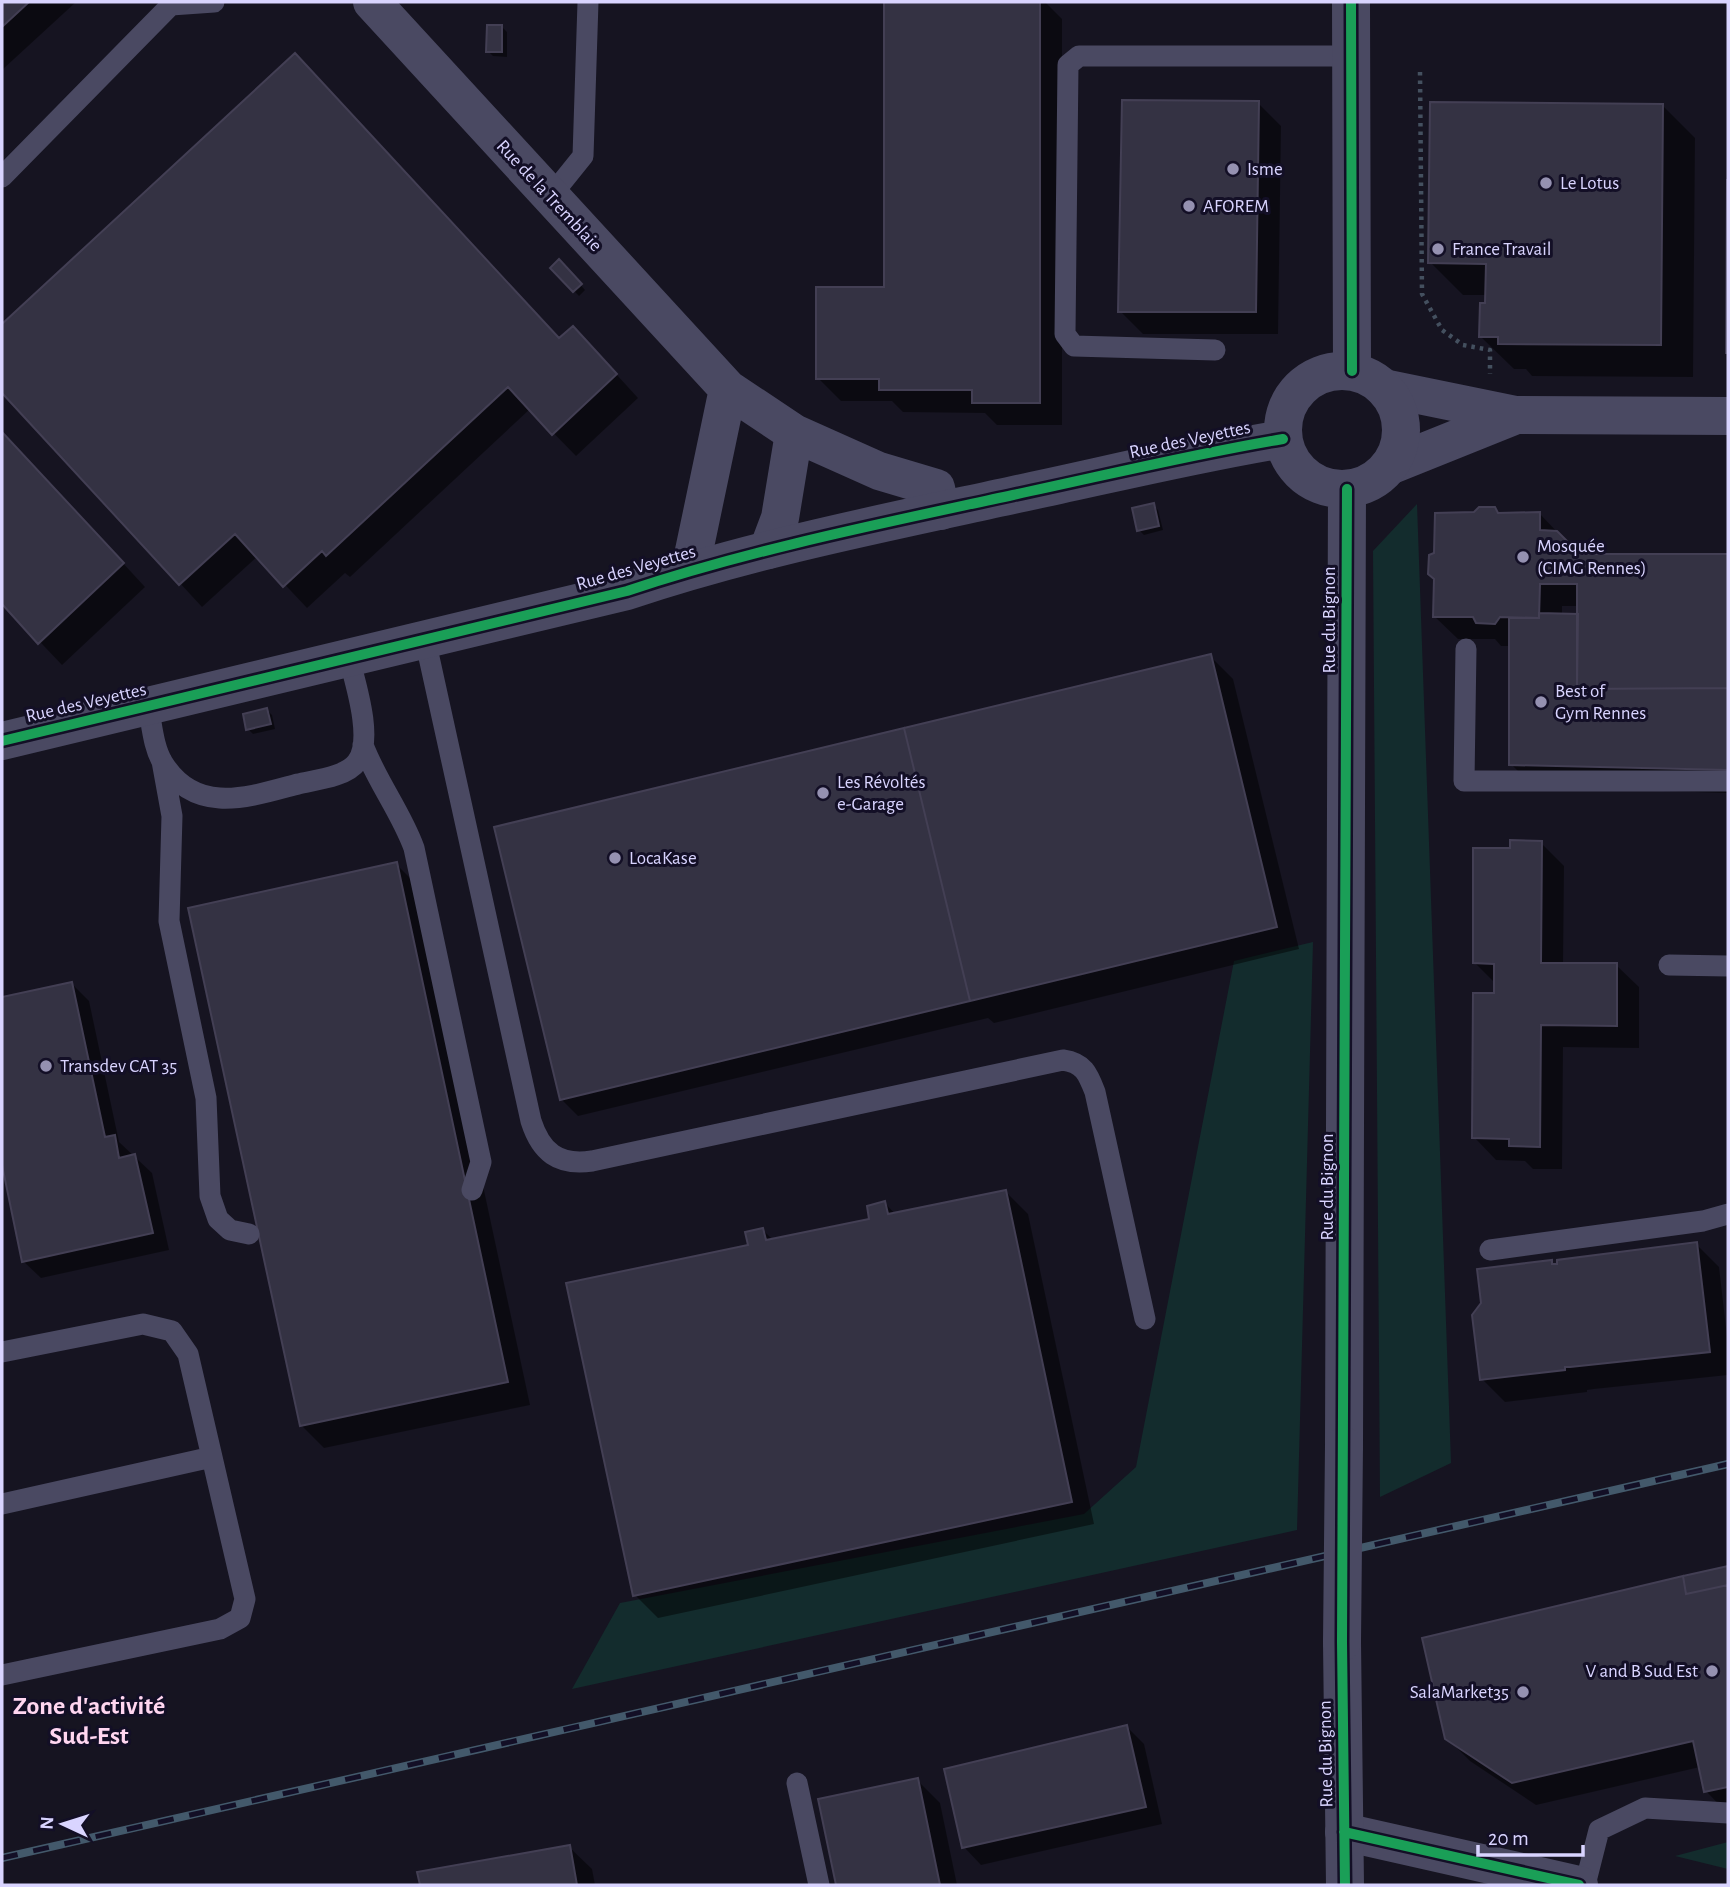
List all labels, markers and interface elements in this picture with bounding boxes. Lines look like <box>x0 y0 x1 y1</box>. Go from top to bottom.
street label: Rue de la Tremblaie <box>493 137 605 255</box>
place label: Isme <box>1247 160 1283 179</box>
marker: Isme <box>1225 161 1241 177</box>
place label: Le Lotus <box>1560 174 1619 193</box>
marker: Le Lotus <box>1538 175 1554 191</box>
place label: AFOREM <box>1203 197 1269 216</box>
marker: AFOREM <box>1181 198 1197 214</box>
place label: France Travail <box>1452 240 1551 259</box>
marker: France Travail <box>1430 241 1446 257</box>
street label: Rue des Veyettes <box>1128 418 1252 462</box>
place label: Mosquée (CIMG Rennes) <box>1537 537 1647 578</box>
street label: Rue des Veyettes <box>574 542 698 594</box>
marker: Mosquée (CIMG Rennes) <box>1515 549 1531 565</box>
street label: Rue du Bignon <box>1320 566 1339 674</box>
street label: Rue des Veyettes <box>24 680 148 726</box>
place label: Best of Gym Rennes <box>1555 682 1646 723</box>
marker: Best of Gym Rennes <box>1533 694 1549 710</box>
place label: Les Révoltés e-Garage <box>837 773 926 814</box>
marker: Les Révoltés e-Garage <box>815 785 831 801</box>
place label: LocaKase <box>629 849 697 868</box>
marker: LocaKase <box>607 850 623 866</box>
place label: Transdev CAT 35 <box>60 1057 177 1076</box>
marker: Transdev CAT 35 <box>38 1058 54 1074</box>
street label: Rue du Bignon <box>1318 1133 1337 1241</box>
place label: V and B Sud Est <box>1586 1662 1698 1681</box>
marker: V and B Sud Est <box>1704 1663 1720 1679</box>
place label: SalaMarket35 <box>1410 1683 1509 1702</box>
marker: SalaMarket35 <box>1515 1684 1531 1700</box>
district label: Zone d'activité Sud-Est <box>13 1693 165 1749</box>
street label: Rue du Bignon <box>1316 1700 1336 1808</box>
north arrow <box>28 1789 98 1859</box>
scale bar <box>1478 1814 1583 1858</box>
text: N <box>38 1816 57 1830</box>
text: 20 m <box>1488 1828 1529 1849</box>

